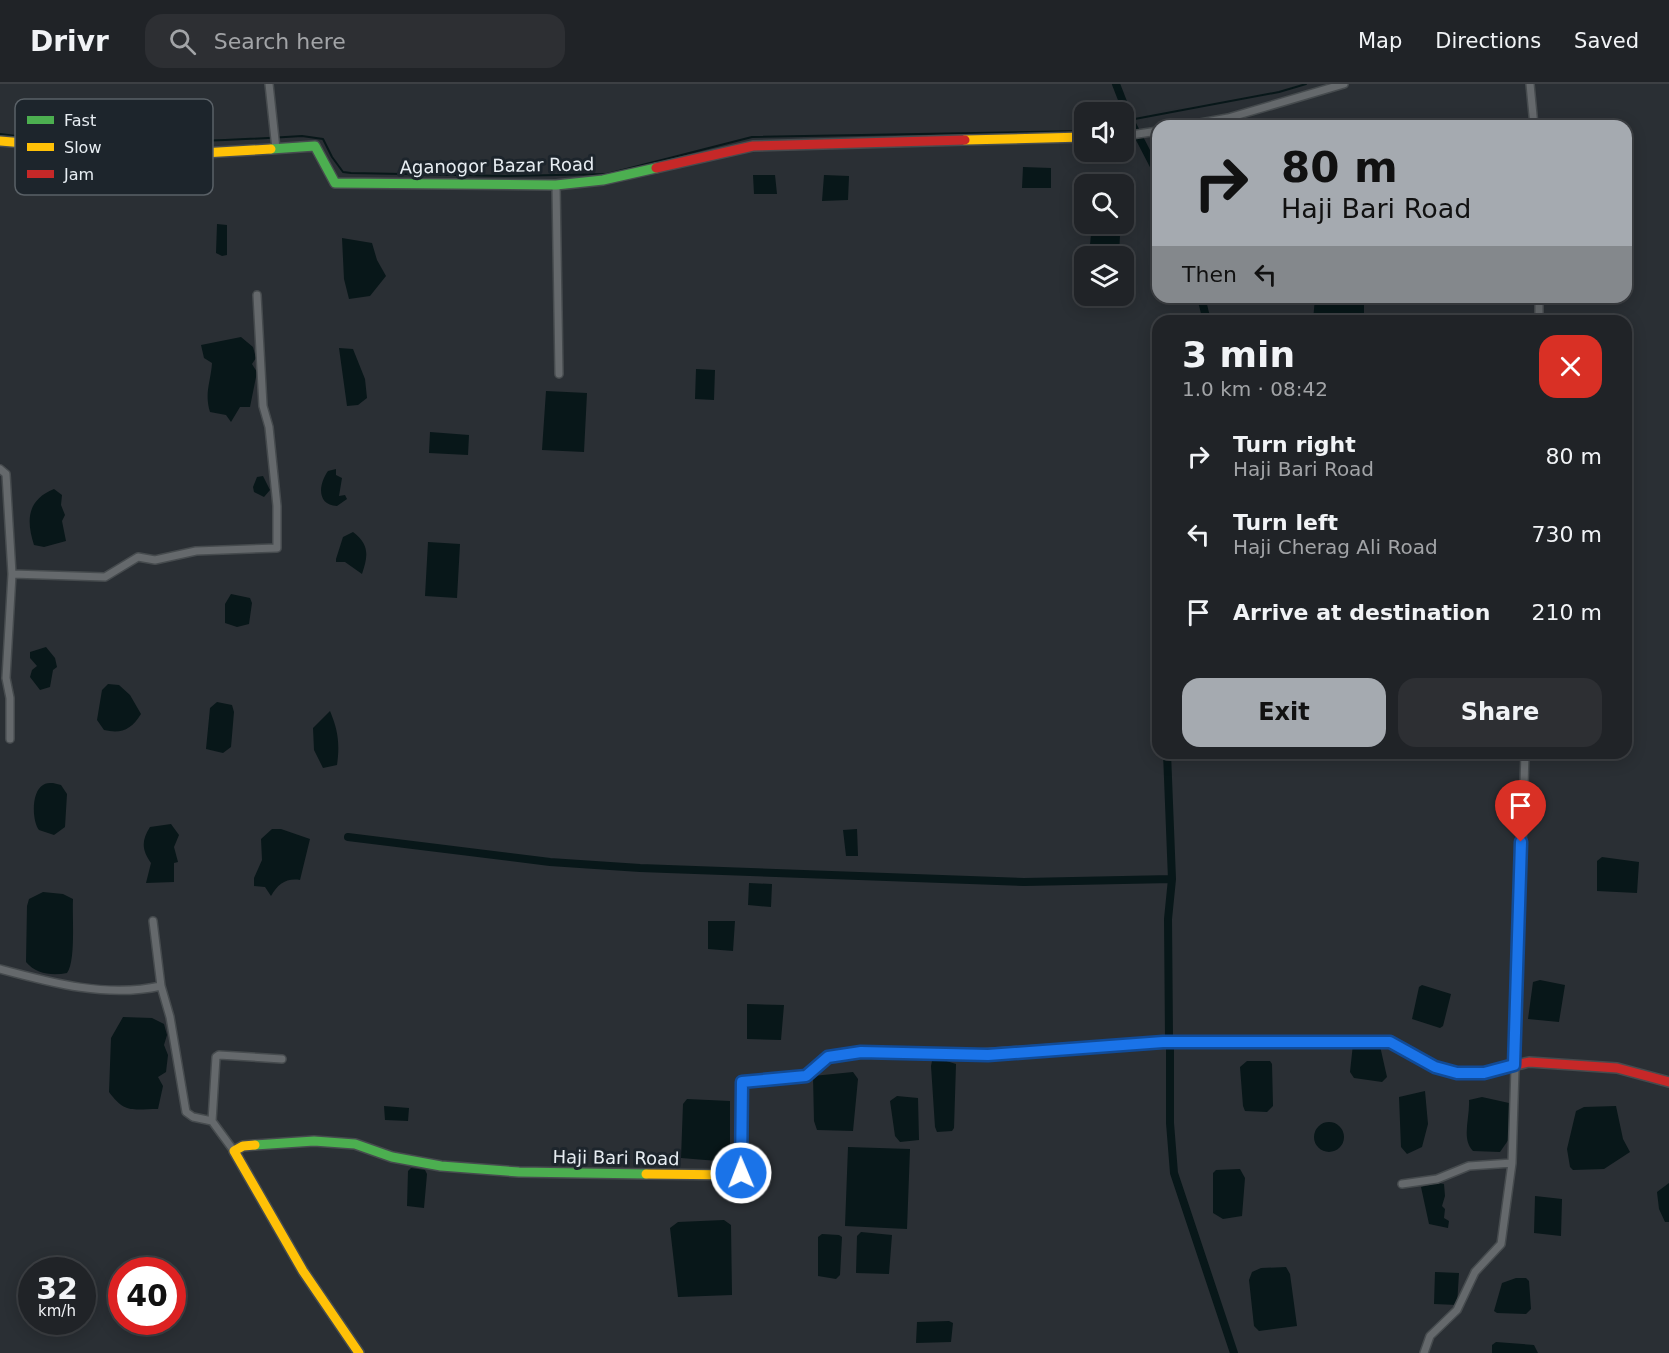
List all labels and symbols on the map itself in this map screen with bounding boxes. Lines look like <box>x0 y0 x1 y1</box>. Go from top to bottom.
legend <box>15 99 213 195</box>
text: Fast <box>64 111 96 130</box>
text: Slow <box>64 138 101 157</box>
street label: Aganogor Bazar Road <box>399 153 595 178</box>
text: Jam <box>63 165 94 184</box>
pin <box>1495 780 1546 842</box>
position arrow <box>709 1141 773 1205</box>
street label: Haji Bari Road <box>552 1146 680 1169</box>
speed limit sign: 40 <box>108 1257 186 1335</box>

